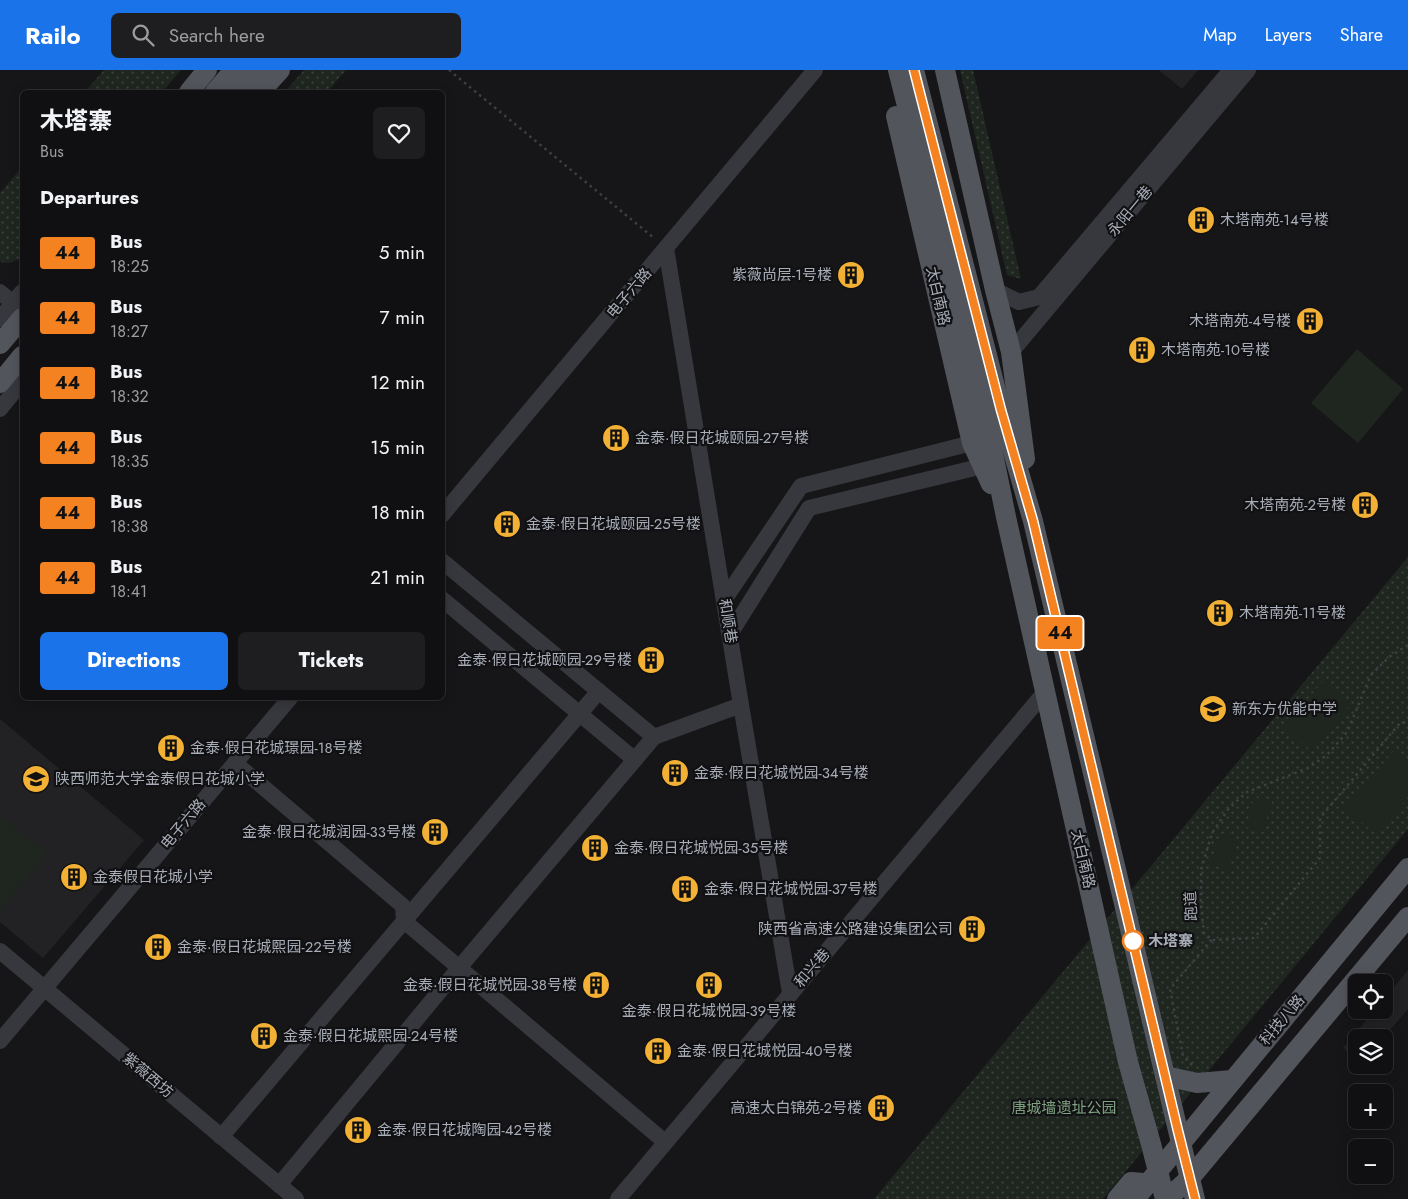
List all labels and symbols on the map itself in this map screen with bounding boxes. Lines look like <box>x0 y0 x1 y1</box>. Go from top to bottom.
street label: 永阳一巷 <box>1102 181 1158 241</box>
building icon: 木塔南苑-14号楼 <box>1186 205 1216 235</box>
place label: 木塔南苑-14号楼 <box>1220 209 1329 231</box>
building icon: 紫薇尚层-1号楼 <box>836 260 866 290</box>
street label: 电子六路 <box>601 263 657 323</box>
place label: 紫薇尚层-1号楼 <box>732 264 832 286</box>
street label: 太白南路 <box>921 264 955 328</box>
building icon: 木塔南苑-4号楼 <box>1295 306 1325 336</box>
place label: 木塔南苑-4号楼 <box>1189 310 1291 332</box>
building icon: 木塔南苑-10号楼 <box>1127 335 1157 365</box>
place label: 木塔南苑-10号楼 <box>1161 339 1270 361</box>
building icon: 金泰·假日花城颐园-27号楼 <box>601 423 631 453</box>
place label: 金泰·假日花城颐园-27号楼 <box>635 427 809 449</box>
building icon: 木塔南苑-2号楼 <box>1350 490 1380 520</box>
place label: 木塔南苑-2号楼 <box>1244 494 1346 516</box>
building icon: 金泰·假日花城颐园-25号楼 <box>492 509 522 539</box>
place label: 金泰·假日花城颐园-25号楼 <box>526 513 701 535</box>
street label: 和顺巷 <box>714 597 742 645</box>
building icon: 木塔南苑-11号楼 <box>1205 598 1235 628</box>
place label: 木塔南苑-11号楼 <box>1239 602 1346 624</box>
line badge: 44 <box>1038 617 1082 649</box>
building icon: 金泰·假日花城颐园-29号楼 <box>636 645 666 675</box>
place label: 金泰·假日花城颐园-29号楼 <box>457 649 632 671</box>
school or university icon: 新东方优能中学 <box>1198 694 1228 724</box>
place label: 新东方优能中学 <box>1232 698 1337 720</box>
building icon: 金泰·假日花城璟园-18号楼 <box>156 733 186 763</box>
place label: 金泰·假日花城璟园-18号楼 <box>190 737 363 759</box>
building icon: 金泰·假日花城悦园-34号楼 <box>660 758 690 788</box>
place label: 金泰·假日花城悦园-34号楼 <box>694 762 869 784</box>
school or university icon: 陕西师范大学金泰假日花城小学 <box>21 764 51 794</box>
place label: 陕西师范大学金泰假日花城小学 <box>55 768 265 790</box>
street label: 电子六路 <box>155 794 211 854</box>
building icon: 金泰·假日花城润园-33号楼 <box>420 817 450 847</box>
place label: 金泰·假日花城润园-33号楼 <box>242 821 416 843</box>
street label: 太白南路 <box>1066 827 1100 891</box>
building icon: 金泰·假日花城悦园-35号楼 <box>580 833 610 863</box>
place label: 金泰·假日花城悦园-35号楼 <box>614 837 788 859</box>
building icon: 金泰假日花城小学 <box>59 862 89 892</box>
place label: 金泰假日花城小学 <box>93 866 213 888</box>
building icon: 金泰·假日花城悦园-37号楼 <box>670 874 700 904</box>
place label: 金泰·假日花城悦园-37号楼 <box>704 878 878 900</box>
street label: 跑道 <box>1179 890 1203 922</box>
building icon: 陕西省高速公路建设集团公司 <box>957 914 987 944</box>
place label: 陕西省高速公路建设集团公司 <box>758 918 953 940</box>
marker: 木塔寨 <box>1122 930 1144 952</box>
place label: 木塔寨 <box>1148 930 1193 952</box>
building icon: 金泰·假日花城熙园-22号楼 <box>143 932 173 962</box>
place label: 金泰·假日花城熙园-22号楼 <box>177 936 352 958</box>
street label: 和兴巷 <box>789 944 835 992</box>
building icon: 金泰·假日花城悦园-38号楼 <box>581 970 611 1000</box>
building icon: 金泰·假日花城悦园-39号楼 <box>694 970 724 1000</box>
place label: 金泰·假日花城悦园-38号楼 <box>403 974 577 996</box>
street label: 科技八路 <box>1254 990 1310 1050</box>
place label: 金泰·假日花城悦园-39号楼 <box>622 1000 796 1022</box>
building icon: 金泰·假日花城熙园-24号楼 <box>249 1021 279 1051</box>
place label: 金泰·假日花城熙园-24号楼 <box>283 1025 458 1047</box>
building icon: 金泰·假日花城悦园-40号楼 <box>643 1036 673 1066</box>
place label: 金泰·假日花城悦园-40号楼 <box>677 1040 852 1062</box>
street label: 紫薇西坊 <box>118 1047 178 1103</box>
building icon: 高速太白锦苑-2号楼 <box>866 1093 896 1123</box>
place label: 高速太白锦苑-2号楼 <box>730 1097 862 1119</box>
park label: 唐城墙遗址公园 <box>1011 1097 1117 1119</box>
building icon: 金泰·假日花城陶园-42号楼 <box>343 1115 373 1145</box>
place label: 金泰·假日花城陶园-42号楼 <box>377 1119 552 1141</box>

